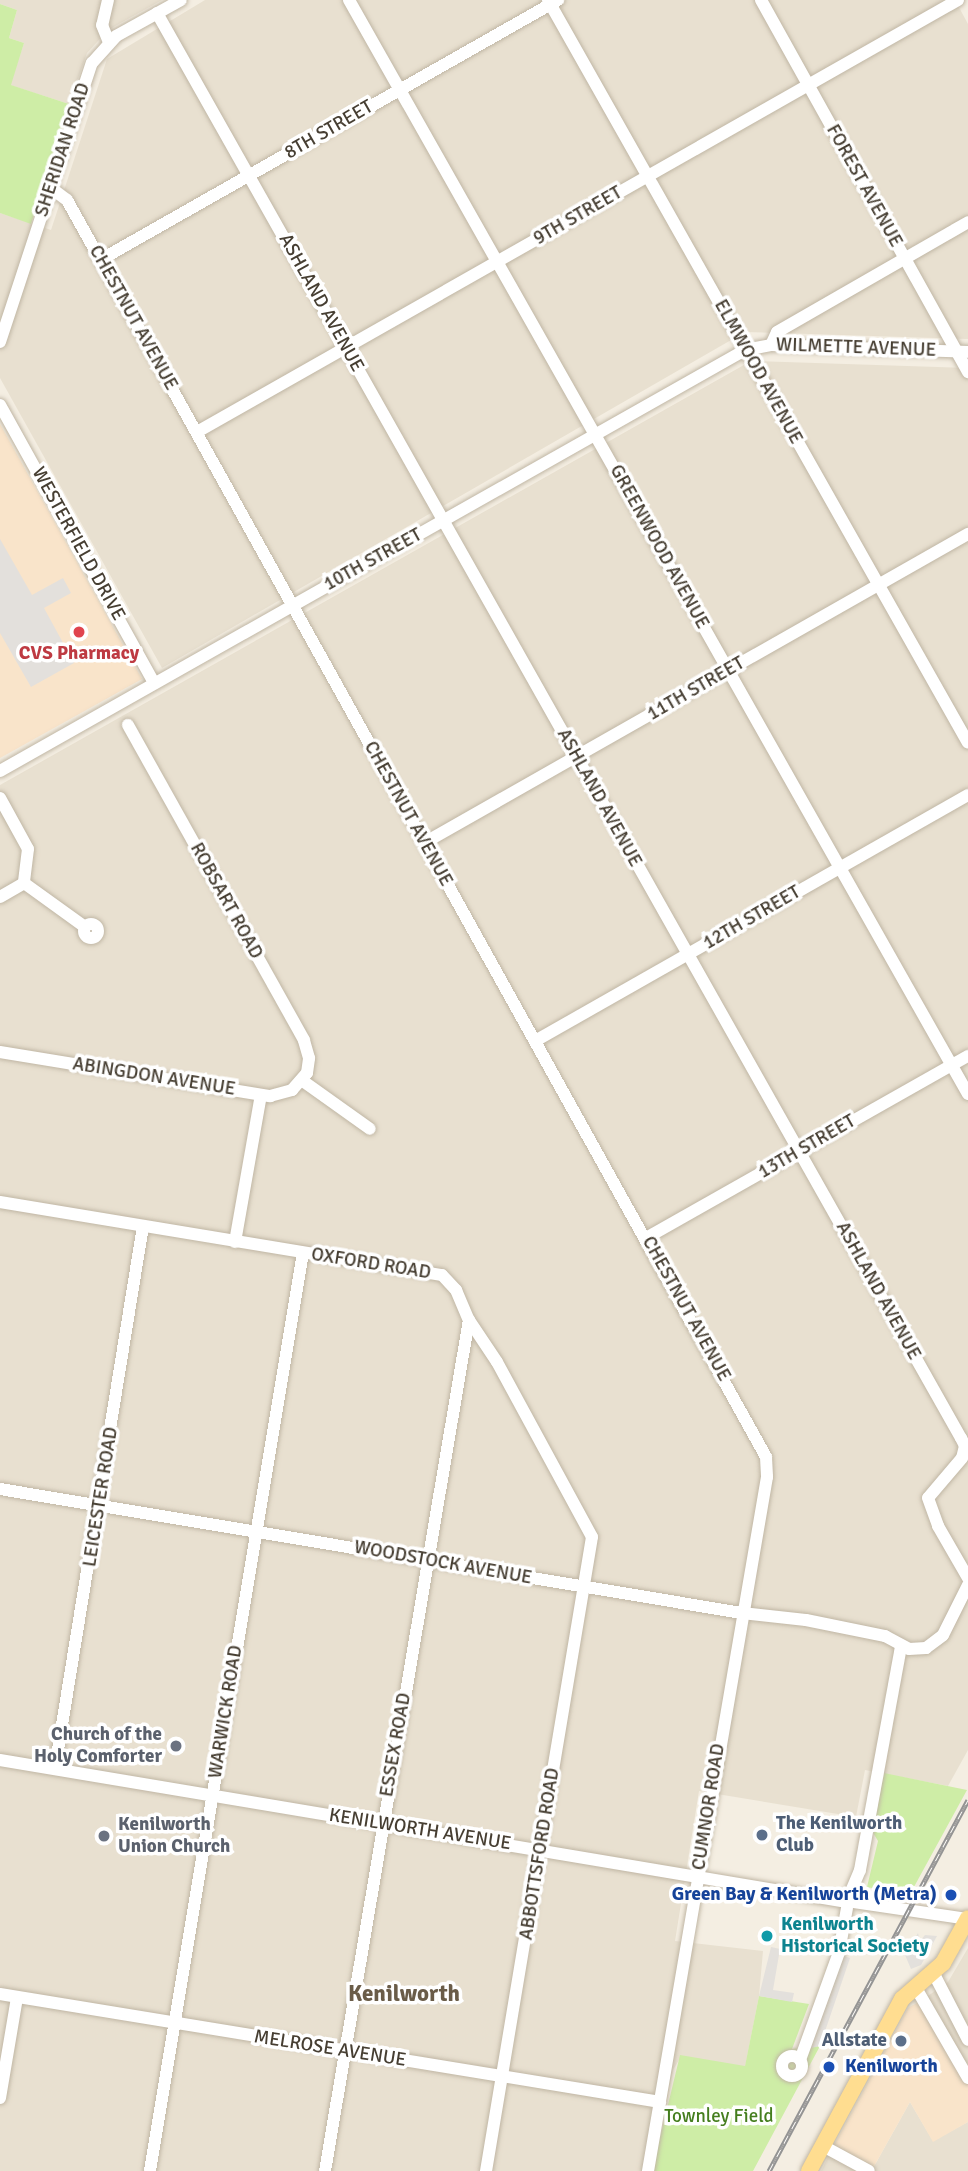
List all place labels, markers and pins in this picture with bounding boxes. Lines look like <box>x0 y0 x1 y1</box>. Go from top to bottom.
marker: CVS Pharmacy <box>71 624 87 640</box>
place label: CVS Pharmacy <box>19 643 139 665</box>
place label: Church of the Holy Comforter <box>34 1724 162 1768</box>
marker: Church of the Holy Comforter <box>168 1738 184 1754</box>
place label: The Kenilworth Club <box>776 1813 902 1857</box>
place label: Kenilworth Union Church <box>118 1814 230 1858</box>
marker: The Kenilworth Club <box>754 1827 770 1843</box>
marker: Kenilworth Union Church <box>96 1828 112 1844</box>
place label: Green Bay & Kenilworth (Metra) <box>672 1884 937 1906</box>
marker: Green Bay & Kenilworth (Metra) <box>943 1887 959 1903</box>
place label: Kenilworth Historical Society <box>781 1914 929 1958</box>
marker: Kenilworth Historical Society <box>759 1928 775 1944</box>
place label: Allstate <box>822 2030 887 2052</box>
marker: Allstate <box>893 2033 909 2049</box>
place label: Kenilworth <box>845 2056 938 2078</box>
marker: Kenilworth <box>819 2057 839 2077</box>

